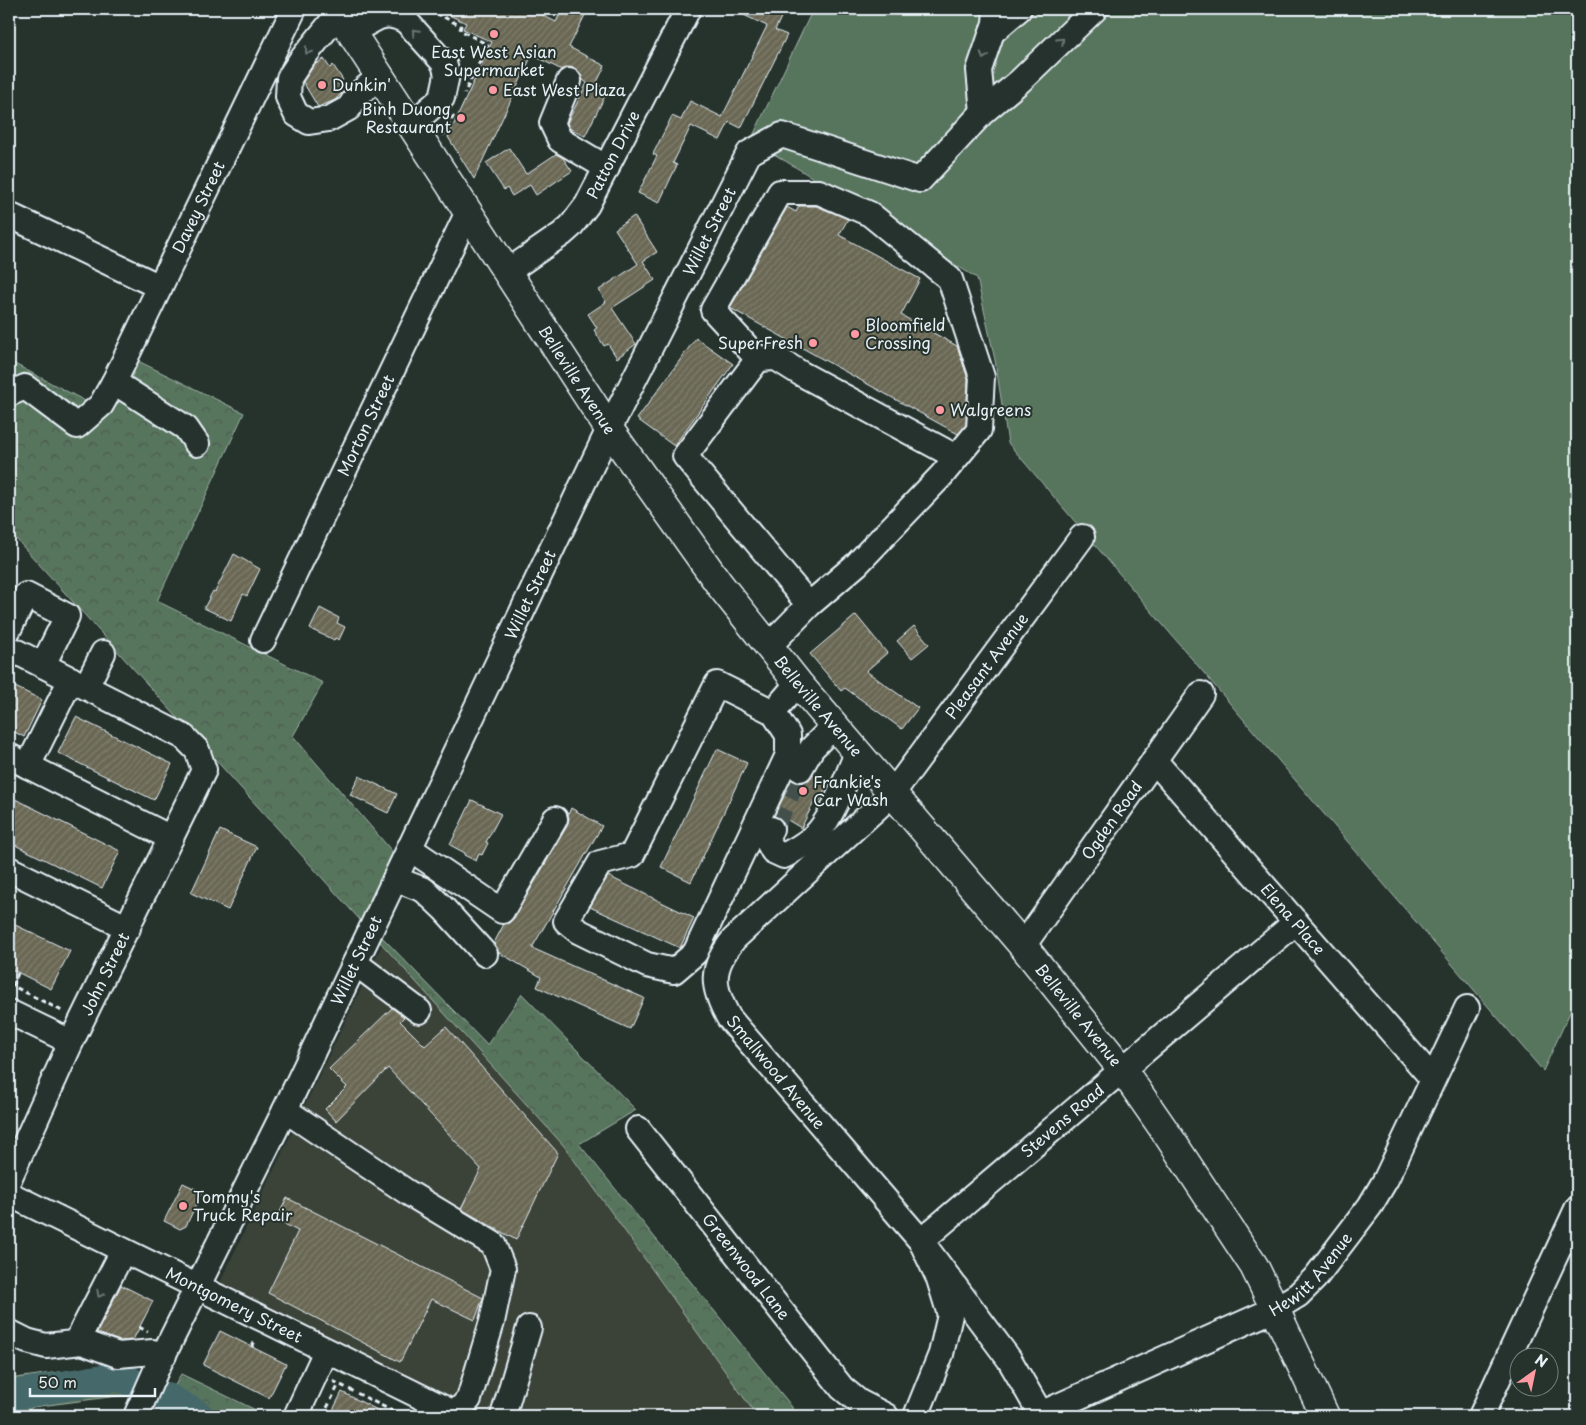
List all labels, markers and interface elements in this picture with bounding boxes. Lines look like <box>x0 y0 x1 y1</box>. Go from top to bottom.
one-way arrow <box>412 28 421 37</box>
marker: East West Asian Supermarket <box>488 28 500 40</box>
one-way arrow <box>1055 38 1064 47</box>
place label: East West Asian Supermarket <box>431 39 557 81</box>
one-way arrow <box>305 45 314 55</box>
one-way arrow <box>980 51 990 59</box>
place label: Dunkin' <box>332 72 391 96</box>
place label: East West Plaza <box>503 77 626 101</box>
marker: Dunkin' <box>316 79 328 91</box>
marker: East West Plaza <box>487 84 499 96</box>
place label: Binh Duong Restaurant <box>362 96 451 138</box>
street label: Patton Drive <box>579 106 645 202</box>
marker: Binh Duong Restaurant <box>455 112 467 124</box>
street label: Davey Street <box>165 156 230 257</box>
street label: Willet Street <box>676 182 741 280</box>
place label: Bloomfield Crossing <box>865 312 946 354</box>
street label: Belleville Avenue <box>533 320 622 439</box>
marker: Bloomfield Crossing <box>849 328 861 340</box>
place label: SuperFresh <box>718 330 803 354</box>
marker: SuperFresh <box>807 337 819 349</box>
street label: Morton Street <box>330 370 400 480</box>
place label: Walgreens <box>950 397 1031 421</box>
marker: Walgreens <box>934 404 946 416</box>
street label: Willet Street <box>498 545 561 643</box>
street label: Pleasant Avenue <box>939 607 1033 723</box>
street label: Belleville Avenue <box>769 649 869 761</box>
place label: Frankie's Car Wash <box>813 769 888 811</box>
street label: Ogden Road <box>1075 775 1147 864</box>
marker: Frankie's Car Wash <box>797 785 809 797</box>
street label: Elena Place <box>1256 877 1332 959</box>
street label: Willet Street <box>324 911 387 1009</box>
street label: John Street <box>74 927 135 1019</box>
street label: Belleville Avenue <box>1030 957 1128 1071</box>
street label: Smallwood Avenue <box>722 1009 832 1134</box>
street label: Stevens Road <box>1015 1077 1109 1162</box>
place label: Tommy's Truck Repair <box>193 1184 293 1226</box>
marker: Tommy's Truck Repair <box>177 1200 189 1212</box>
street label: Greenwood Lane <box>697 1207 797 1324</box>
street label: Hewitt Avenue <box>1264 1226 1357 1321</box>
street label: Montgomery Street <box>162 1260 308 1348</box>
one-way arrow <box>96 1289 106 1298</box>
north arrow <box>1508 1348 1558 1398</box>
text: N <box>1531 1349 1552 1373</box>
scale bar <box>30 1365 155 1397</box>
text: 50 m <box>38 1370 77 1393</box>

